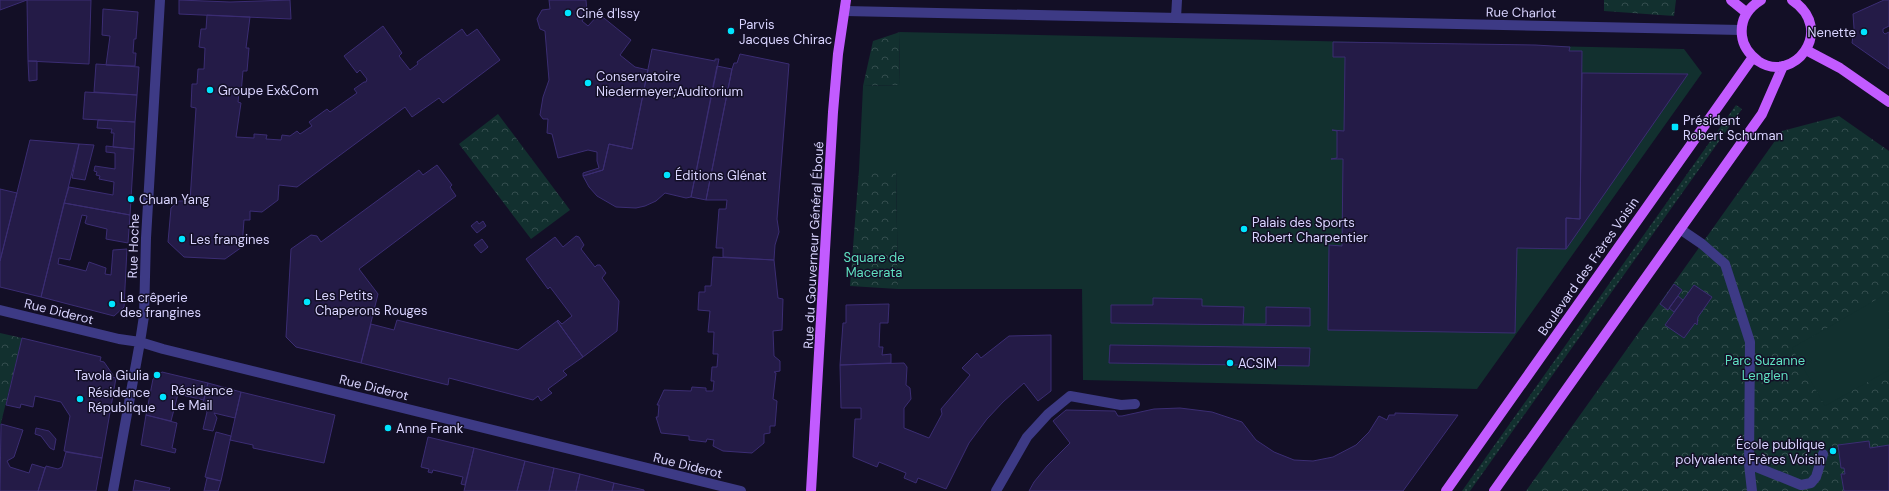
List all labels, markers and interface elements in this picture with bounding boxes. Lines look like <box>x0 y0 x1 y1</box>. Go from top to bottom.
street label: Rue Charlot <box>1486 3 1556 22</box>
place label: Ciné d'Issy <box>576 5 640 22</box>
marker: Ciné d'Issy <box>563 8 573 18</box>
place label: Parvis Jacques Chirac <box>739 16 832 48</box>
place label: Nenette <box>1808 24 1856 41</box>
marker: Parvis Jacques Chirac <box>726 26 736 36</box>
marker: Nenette <box>1859 27 1869 37</box>
place label: Conservatoire Niedermeyer;Auditorium <box>596 68 743 100</box>
marker: Conservatoire Niedermeyer;Auditorium <box>583 78 593 88</box>
place label: Groupe Ex&Com <box>218 82 318 99</box>
marker: Groupe Ex&Com <box>205 85 215 95</box>
place label: Président Robert Schuman <box>1683 112 1783 144</box>
marker: Président Robert Schuman <box>1670 122 1680 132</box>
street label: Rue du Gouverneur Général Éboué <box>799 141 827 349</box>
place label: Éditions Glénat <box>675 166 767 184</box>
marker: Éditions Glénat <box>662 170 672 180</box>
place label: Chuan Yang <box>139 191 210 208</box>
marker: Chuan Yang <box>126 194 136 204</box>
street label: Boulevard des Frères Voisin <box>1534 194 1643 339</box>
street label: Rue Hoche <box>124 213 143 279</box>
place label: Palais des Sports Robert Charpentier <box>1252 214 1368 246</box>
marker: Palais des Sports Robert Charpentier <box>1239 224 1249 234</box>
place label: Les frangines <box>190 231 269 248</box>
marker: Les frangines <box>177 234 187 244</box>
park label: Square de Macerata <box>843 249 905 281</box>
place label: Les Petits Chaperons Rouges <box>315 287 428 319</box>
place label: La crêperie des frangines <box>120 289 201 321</box>
street label: Rue Diderot <box>23 295 95 328</box>
marker: Les Petits Chaperons Rouges <box>302 297 312 307</box>
marker: La crêperie des frangines <box>107 299 117 309</box>
park label: Parc Suzanne Lenglen <box>1725 352 1805 384</box>
place label: ACSIM <box>1238 355 1277 372</box>
marker: ACSIM <box>1225 358 1235 368</box>
place label: Tavola Giulia <box>75 367 149 384</box>
marker: Tavola Giulia <box>152 370 162 380</box>
street label: Rue Diderot <box>338 371 410 404</box>
place label: Résidence Le Mail <box>171 382 233 414</box>
place label: Résidence République <box>88 384 155 416</box>
marker: Résidence Le Mail <box>158 392 168 402</box>
marker: Résidence République <box>75 394 85 404</box>
place label: Anne Frank <box>396 420 464 437</box>
marker: Anne Frank <box>383 423 393 433</box>
place label: École publique polyvalente Frères Voisin <box>1675 435 1825 468</box>
marker: École publique polyvalente Frères Voisin <box>1828 446 1838 456</box>
street label: Rue Diderot <box>652 449 724 482</box>

